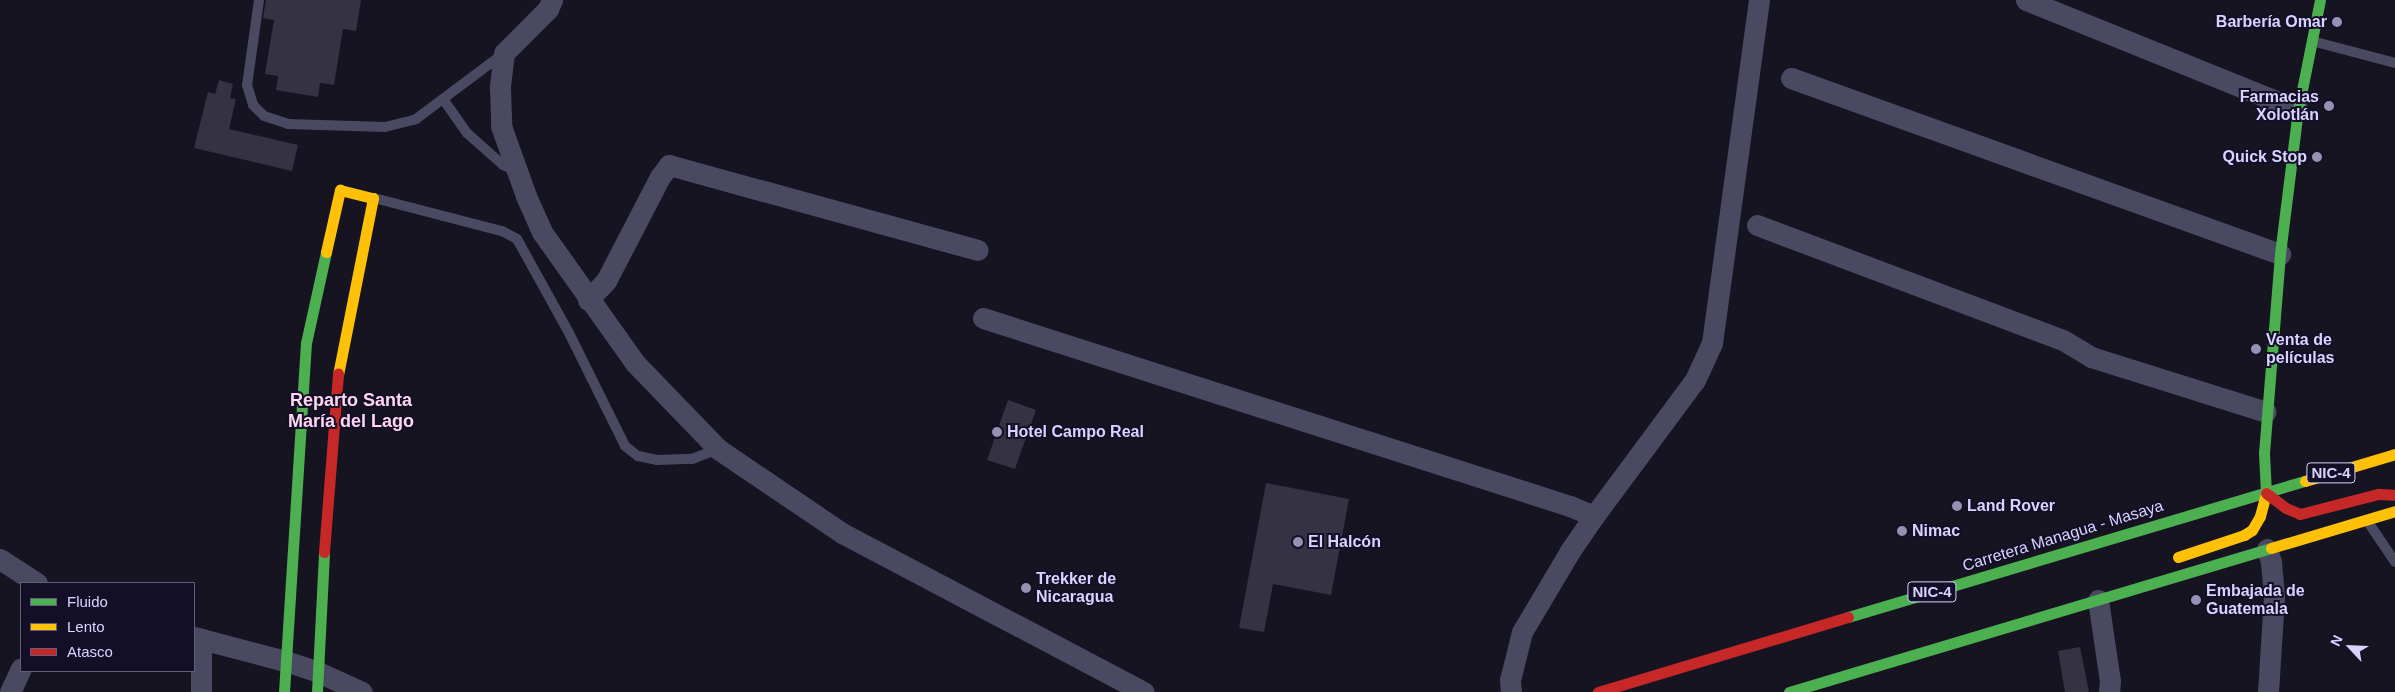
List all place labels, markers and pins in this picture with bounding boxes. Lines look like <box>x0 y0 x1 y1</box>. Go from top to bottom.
place label: Barbería Omar <box>2216 12 2327 32</box>
marker: Barbería Omar <box>2331 16 2343 28</box>
place label: Farmacias Xolotlán <box>2240 87 2319 125</box>
marker: Farmacias Xolotlán <box>2323 100 2335 112</box>
place label: Quick Stop <box>2223 147 2307 167</box>
marker: Quick Stop <box>2311 151 2323 163</box>
place label: Venta de películas <box>2266 330 2334 368</box>
marker: Venta de películas <box>2250 343 2262 355</box>
place label: Hotel Campo Real <box>1007 422 1144 442</box>
marker: Hotel Campo Real <box>991 426 1003 438</box>
place label: Land Rover <box>1967 496 2055 516</box>
marker: Land Rover <box>1951 500 1963 512</box>
place label: Nimac <box>1912 521 1960 541</box>
marker: Nimac <box>1896 525 1908 537</box>
place label: El Halcón <box>1308 532 1381 552</box>
marker: El Halcón <box>1292 536 1304 548</box>
place label: Trekker de Nicaragua <box>1036 569 1116 607</box>
place label: Embajada de Guatemala <box>2206 581 2305 619</box>
marker: Trekker de Nicaragua <box>1020 582 1032 594</box>
marker: Embajada de Guatemala <box>2190 594 2202 606</box>

